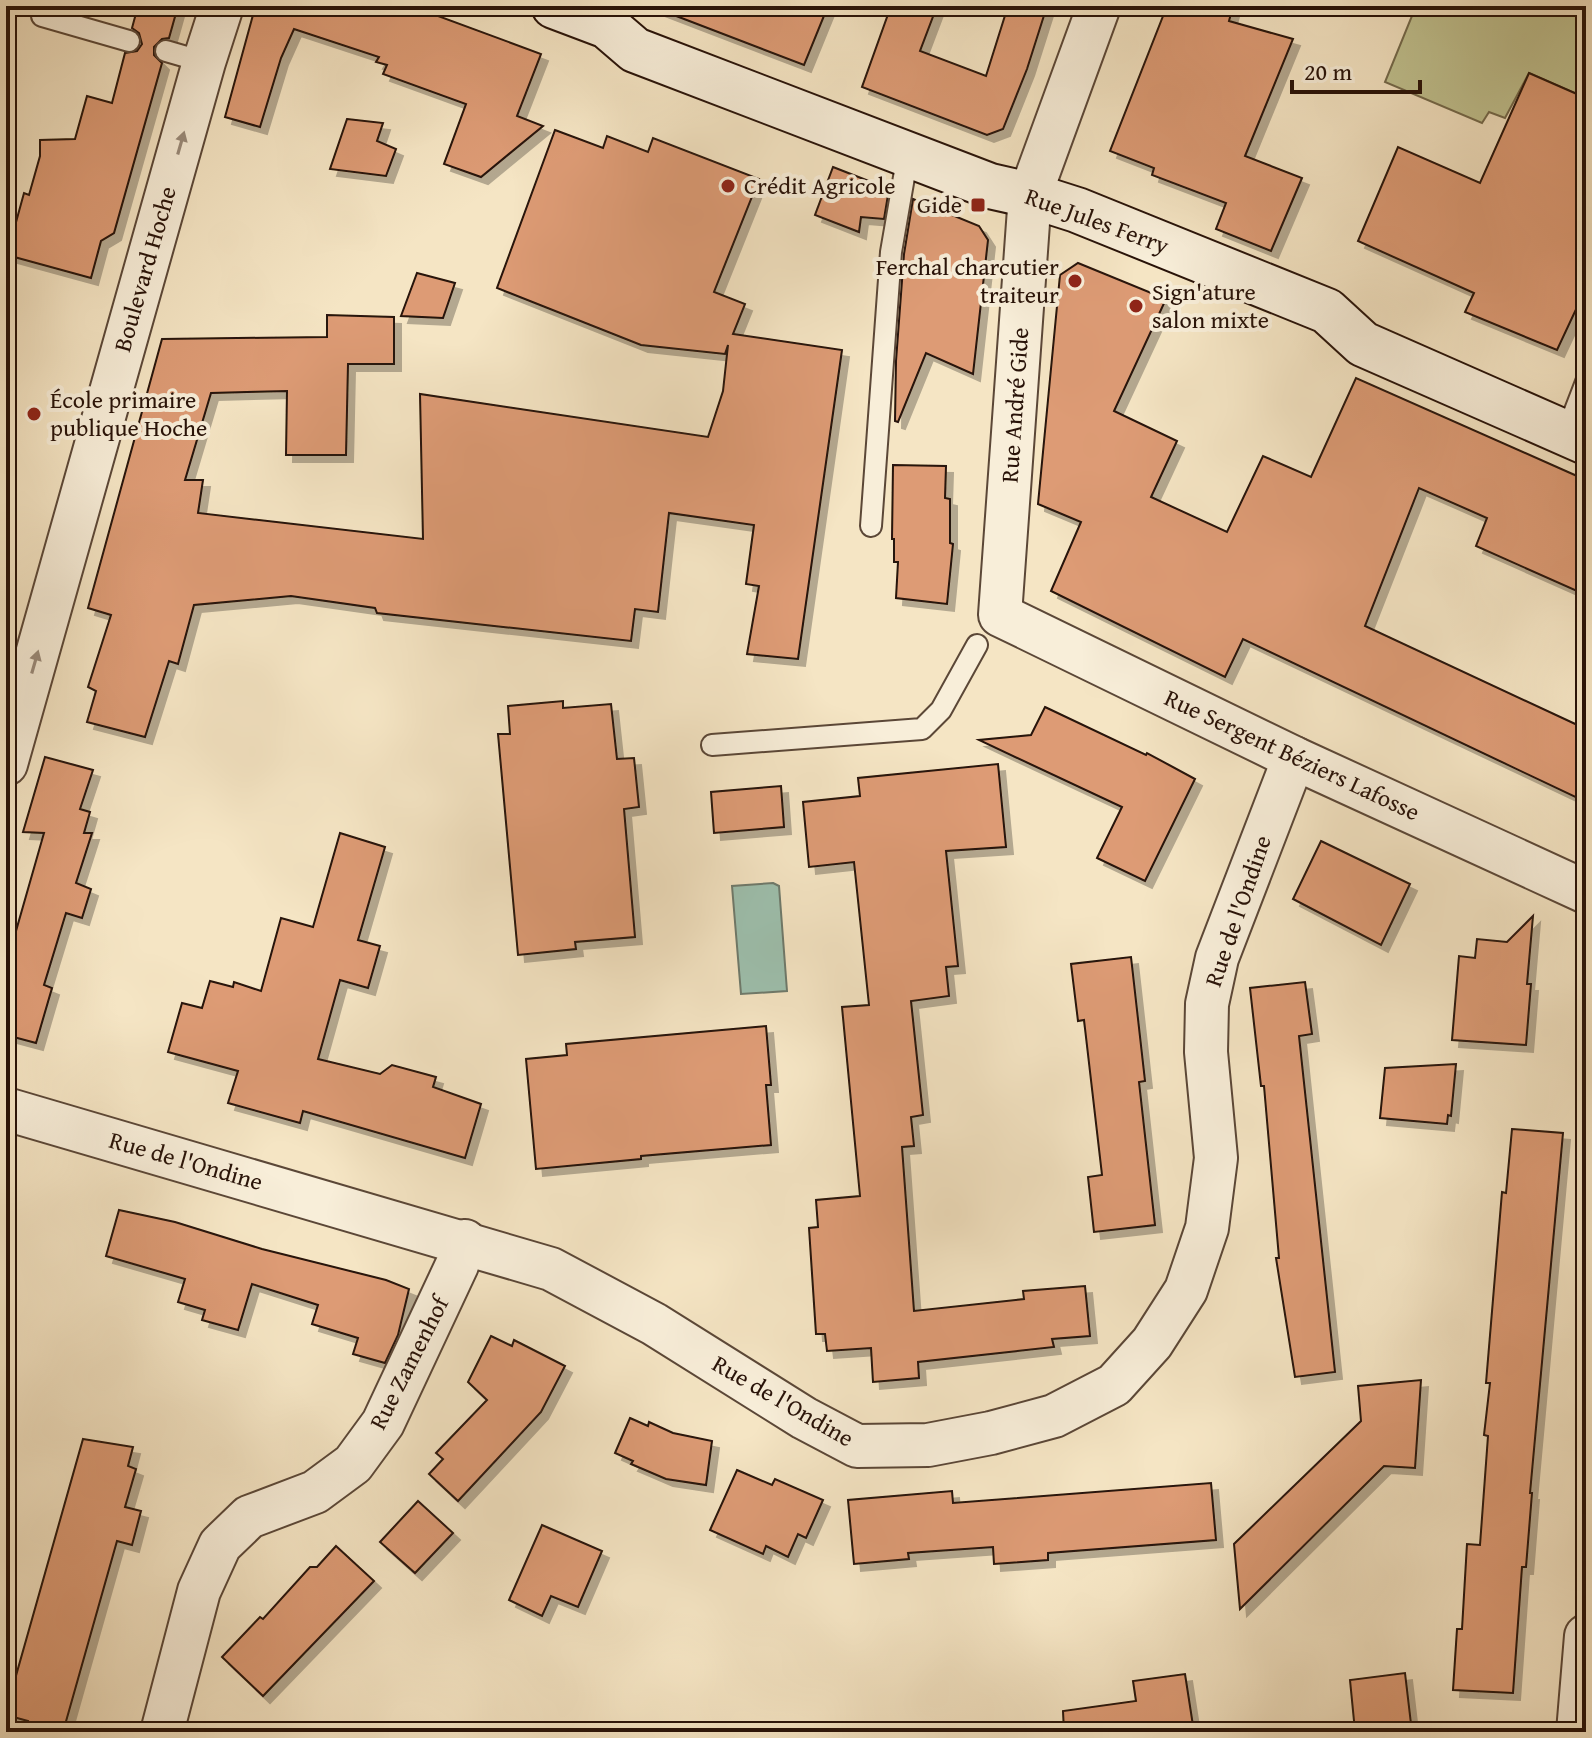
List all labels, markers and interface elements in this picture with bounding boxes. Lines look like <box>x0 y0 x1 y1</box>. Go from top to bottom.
scale bar <box>1292 44 1420 94</box>
text: 20 m <box>1304 54 1352 89</box>
one-way arrow <box>175 130 188 154</box>
place label: Crédit Agricole <box>744 168 896 203</box>
marker: Crédit Agricole <box>719 177 737 195</box>
street label: Rue Jules Ferry <box>1020 178 1174 263</box>
street label: Boulevard Hoche <box>104 182 185 356</box>
place label: Gide <box>917 187 962 222</box>
marker: Gide <box>969 196 987 214</box>
place label: Ferchal charcutier traiteur <box>876 249 1059 312</box>
marker: Ferchal charcutier traiteur <box>1066 272 1084 290</box>
place label: Sign'ature salon mixte <box>1152 274 1269 337</box>
marker: Sign'ature salon mixte <box>1127 297 1145 315</box>
street label: Rue André Gide <box>992 326 1037 484</box>
place label: École primaire publique Hoche <box>50 382 207 445</box>
marker: École primaire publique Hoche <box>25 405 43 423</box>
one-way arrow <box>29 650 42 674</box>
street label: Rue Sergent Béziers Lafosse <box>1159 680 1426 829</box>
street label: Rue de l'Ondine <box>1195 830 1280 991</box>
street label: Rue de l'Ondine <box>105 1122 267 1199</box>
street label: Rue Zamenhof <box>360 1288 458 1435</box>
street label: Rue de l'Ondine <box>706 1346 860 1455</box>

